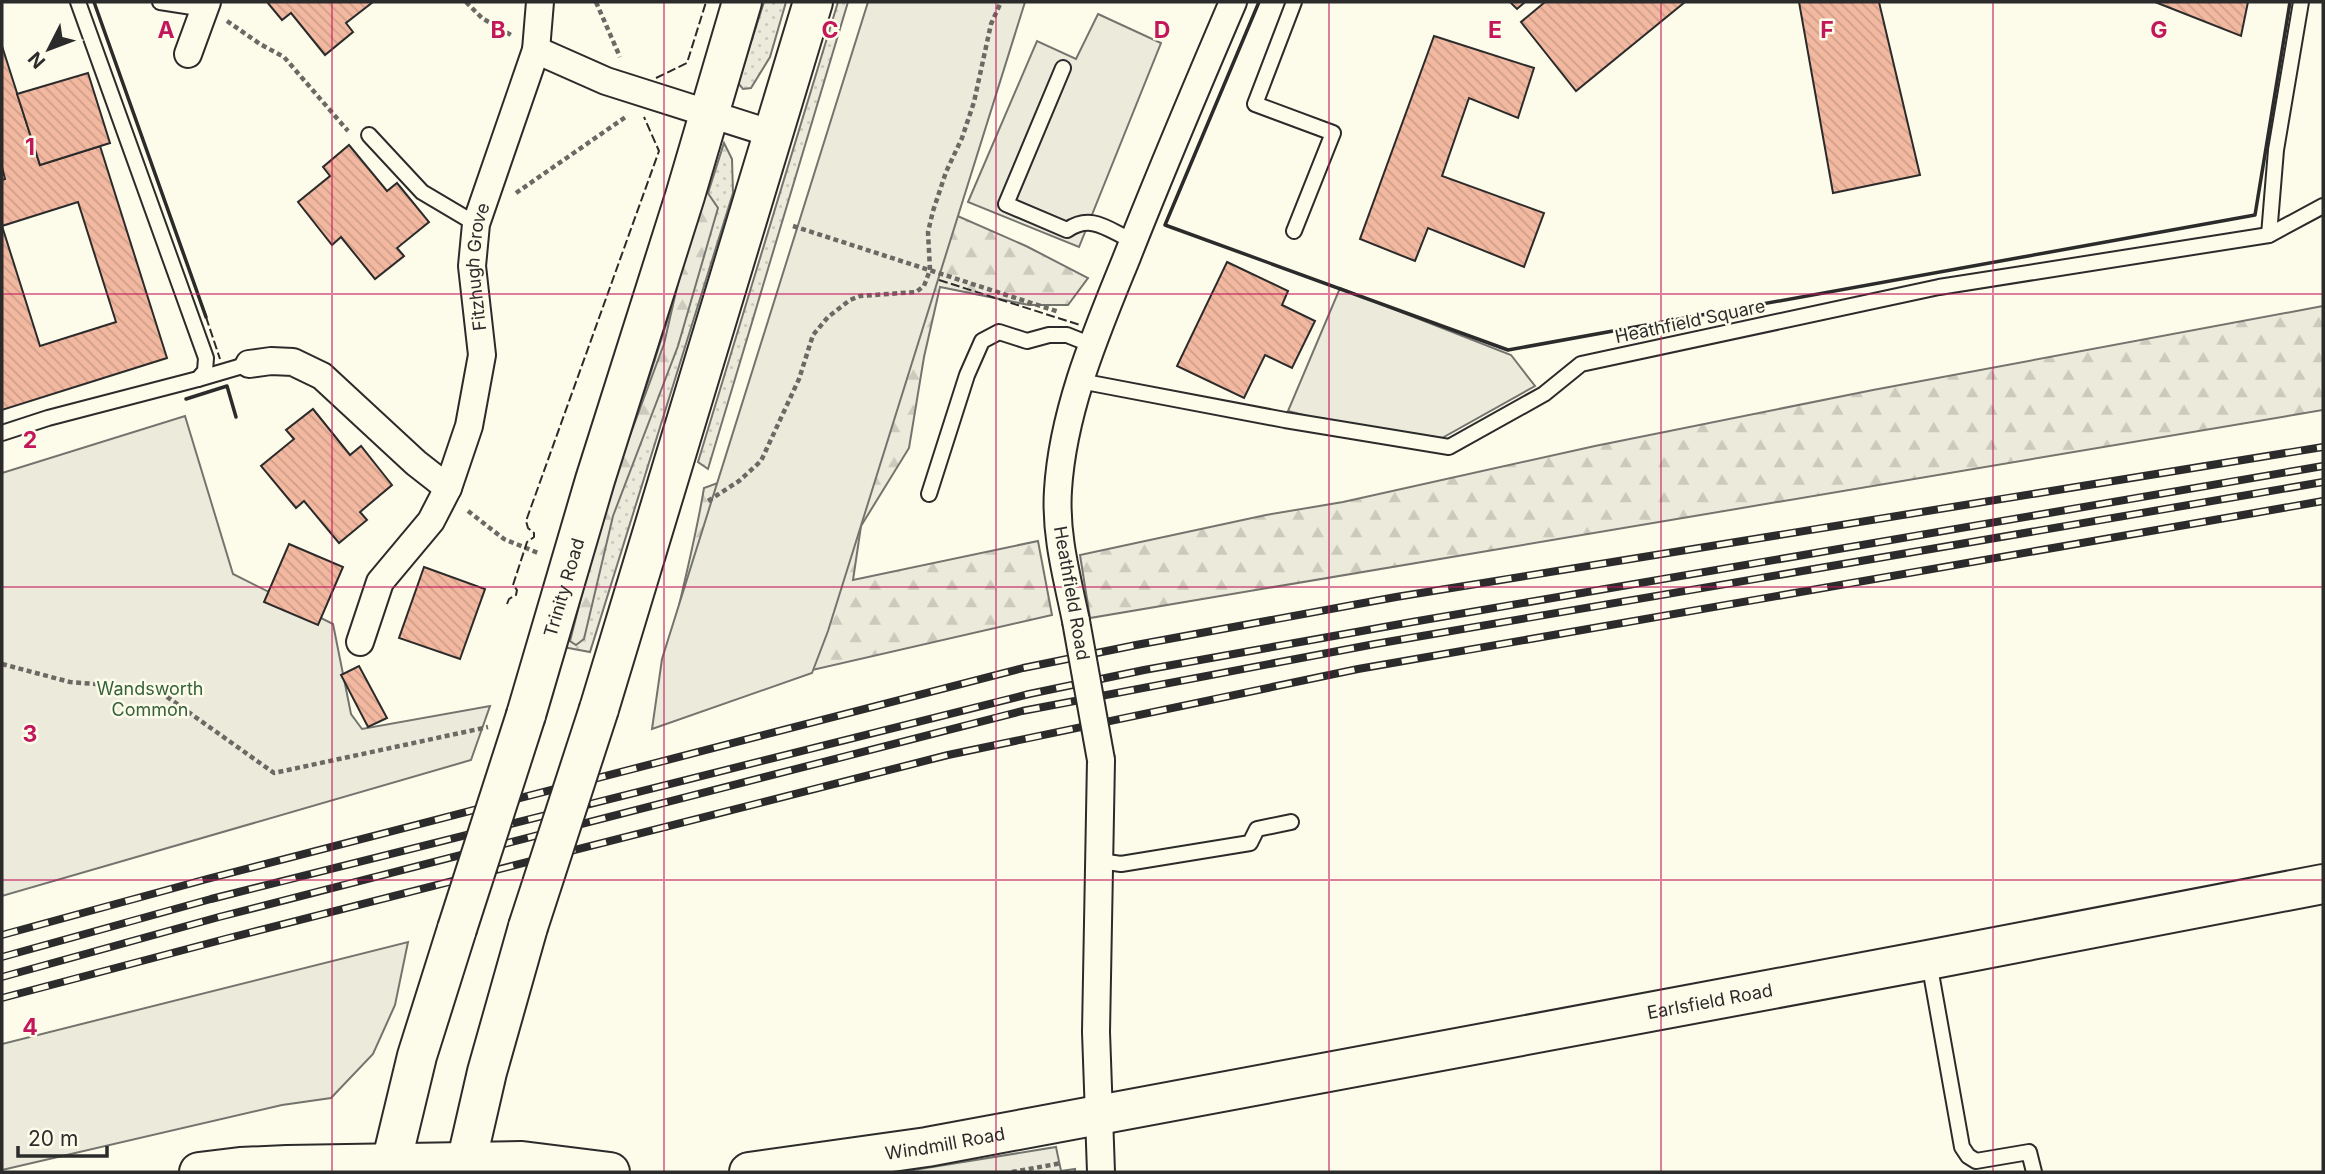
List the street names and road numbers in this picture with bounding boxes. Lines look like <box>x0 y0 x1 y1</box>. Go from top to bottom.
street label: Fitzhugh Grove <box>461 200 493 332</box>
street label: Heathfield Square <box>1613 295 1767 347</box>
street label: Heathfield Road <box>1050 524 1094 662</box>
street label: Trinity Road <box>539 536 588 639</box>
street label: Earlsfield Road <box>1645 979 1774 1023</box>
street label: Windmill Road <box>884 1122 1006 1163</box>

